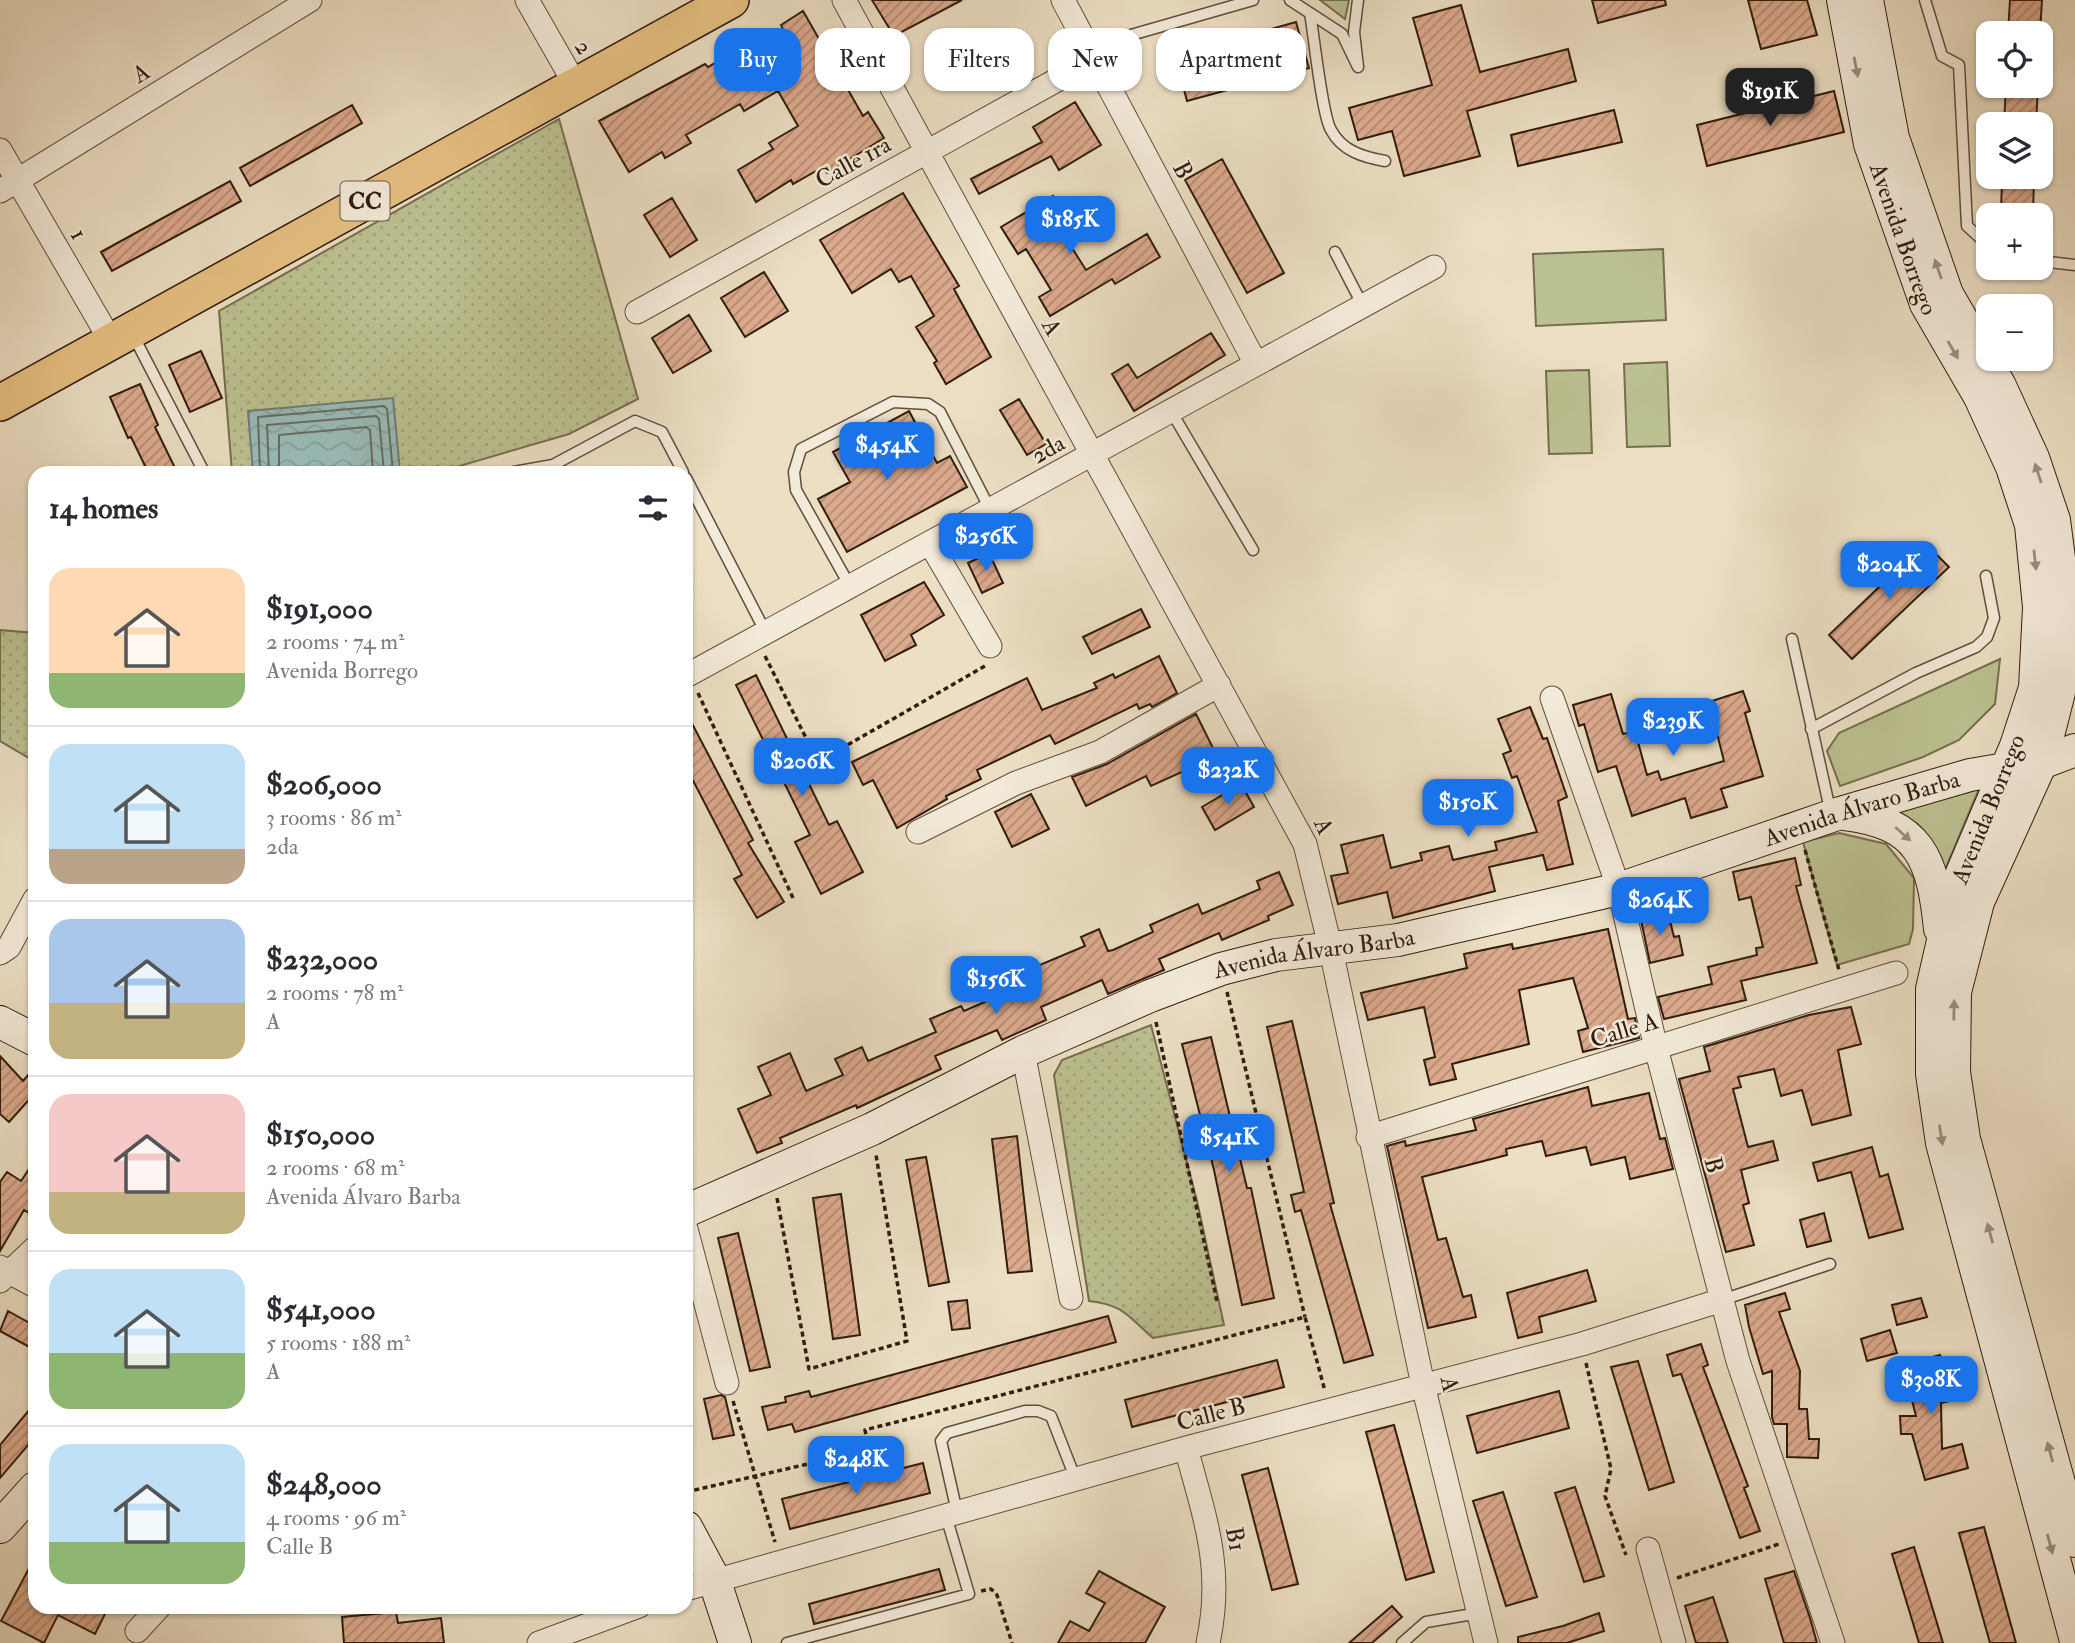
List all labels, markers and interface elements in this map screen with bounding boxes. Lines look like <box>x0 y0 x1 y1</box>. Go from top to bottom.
map controls <box>1976 21 2053 371</box>
button: locate <box>1976 21 2053 98</box>
chip: Buy <box>714 28 801 91</box>
chip: Rent <box>815 28 910 91</box>
chip: Filters <box>924 28 1034 91</box>
chip: New <box>1048 28 1142 91</box>
chip: Apartment <box>1156 28 1306 91</box>
street label: 2 <box>567 34 600 60</box>
street label: A <box>126 56 156 91</box>
one-way arrow <box>1850 56 1861 78</box>
pin: $191K <box>1721 68 1819 128</box>
text: $191K <box>1741 76 1799 105</box>
button: layers <box>1976 112 2053 189</box>
street label: Calle 1ra <box>810 128 898 196</box>
street label: B <box>1165 156 1200 184</box>
street label: Avenida Borrego <box>1862 158 1944 321</box>
road number: CC <box>340 182 390 220</box>
pin: $185K <box>1021 196 1119 256</box>
button: + <box>1976 203 2053 280</box>
text: $185K <box>1041 204 1099 233</box>
street label: 1 <box>63 223 94 246</box>
one-way arrow <box>1932 259 1943 280</box>
button: − <box>1976 294 2053 371</box>
street label: A <box>1034 312 1069 341</box>
one-way arrow <box>1946 340 1958 360</box>
pin: $454K <box>838 422 936 482</box>
street label: 2da <box>1026 427 1072 471</box>
text: $454K <box>855 430 919 459</box>
one-way arrow <box>2032 462 2043 483</box>
icon: filters <box>634 489 672 527</box>
text: 14 homes <box>49 490 158 527</box>
pin: $256K <box>937 514 1035 573</box>
text: $256K <box>955 521 1017 550</box>
pin: $204K <box>1840 542 1938 601</box>
text: $204K <box>1857 549 1921 578</box>
one-way arrow <box>2030 549 2041 571</box>
text: $191,000 <box>266 590 373 627</box>
icon: home <box>105 596 189 680</box>
text: 2 rooms · 74 m² <box>266 627 405 656</box>
text: Avenida Borrego <box>266 656 418 685</box>
pin: $239K <box>1624 698 1722 758</box>
text: $239K <box>1642 706 1704 735</box>
street label: Avenida Borrego <box>1944 730 2033 889</box>
pin: $206K <box>753 738 851 798</box>
text: $206K <box>770 746 834 775</box>
pin: $232K <box>1179 748 1277 807</box>
text: $232K <box>1197 755 1259 784</box>
street label: Avenida Álvaro Barba <box>1759 763 1965 854</box>
text: $206,000 <box>266 766 382 803</box>
icon: home <box>105 772 189 856</box>
pin: $150K <box>1419 780 1517 839</box>
text: $150K <box>1439 787 1497 816</box>
text: 3 rooms · 86 m² <box>266 803 402 832</box>
street label: A <box>1306 812 1341 840</box>
one-way arrow <box>1894 826 1912 842</box>
text: 2da <box>266 832 298 861</box>
pin: $264K <box>1611 878 1709 937</box>
text: $264K <box>1628 885 1692 914</box>
street label: Avenida Álvaro Barba <box>1209 921 1419 987</box>
text: $232,000 <box>266 941 378 978</box>
icon: home <box>105 947 189 1031</box>
pin: $156K <box>947 956 1045 1016</box>
text: $156K <box>967 964 1025 993</box>
text: 2 rooms · 78 m² <box>266 978 404 1007</box>
one-way arrow <box>1949 998 1960 1020</box>
street label: Calle A <box>1586 1005 1662 1056</box>
text: A <box>266 1007 281 1036</box>
pin: $541K <box>1180 1114 1278 1174</box>
text: $150,000 <box>266 1116 375 1153</box>
icon: home <box>105 1122 189 1206</box>
text: $541K <box>1199 1122 1259 1151</box>
one-way arrow <box>1936 1124 1947 1146</box>
text: 2 rooms · 68 m² <box>266 1153 405 1182</box>
street label: B <box>1697 1154 1731 1177</box>
text: Avenida Álvaro Barba <box>266 1182 461 1211</box>
one-way arrow <box>1984 1222 1995 1244</box>
text: $541,000 <box>266 1291 376 1328</box>
icon: home <box>105 1297 189 1381</box>
text: 5 rooms · 188 m² <box>266 1328 410 1357</box>
pin: $308K <box>1882 1356 1980 1416</box>
text: A <box>266 1357 281 1386</box>
text: $308K <box>1901 1364 1961 1393</box>
street label: A <box>1433 1372 1466 1395</box>
street label: Calle B <box>1173 1390 1249 1439</box>
pin: $248K <box>807 1436 905 1496</box>
one-way arrow <box>2045 1441 2055 1462</box>
text: $248K <box>824 1444 888 1473</box>
text: $248,000 <box>266 1466 382 1503</box>
icon: home <box>105 1472 189 1556</box>
text: 4 rooms · 96 m² <box>266 1503 406 1532</box>
street label: B1 <box>1218 1524 1253 1554</box>
text: Calle B <box>266 1532 333 1561</box>
one-way arrow <box>2045 1533 2056 1555</box>

